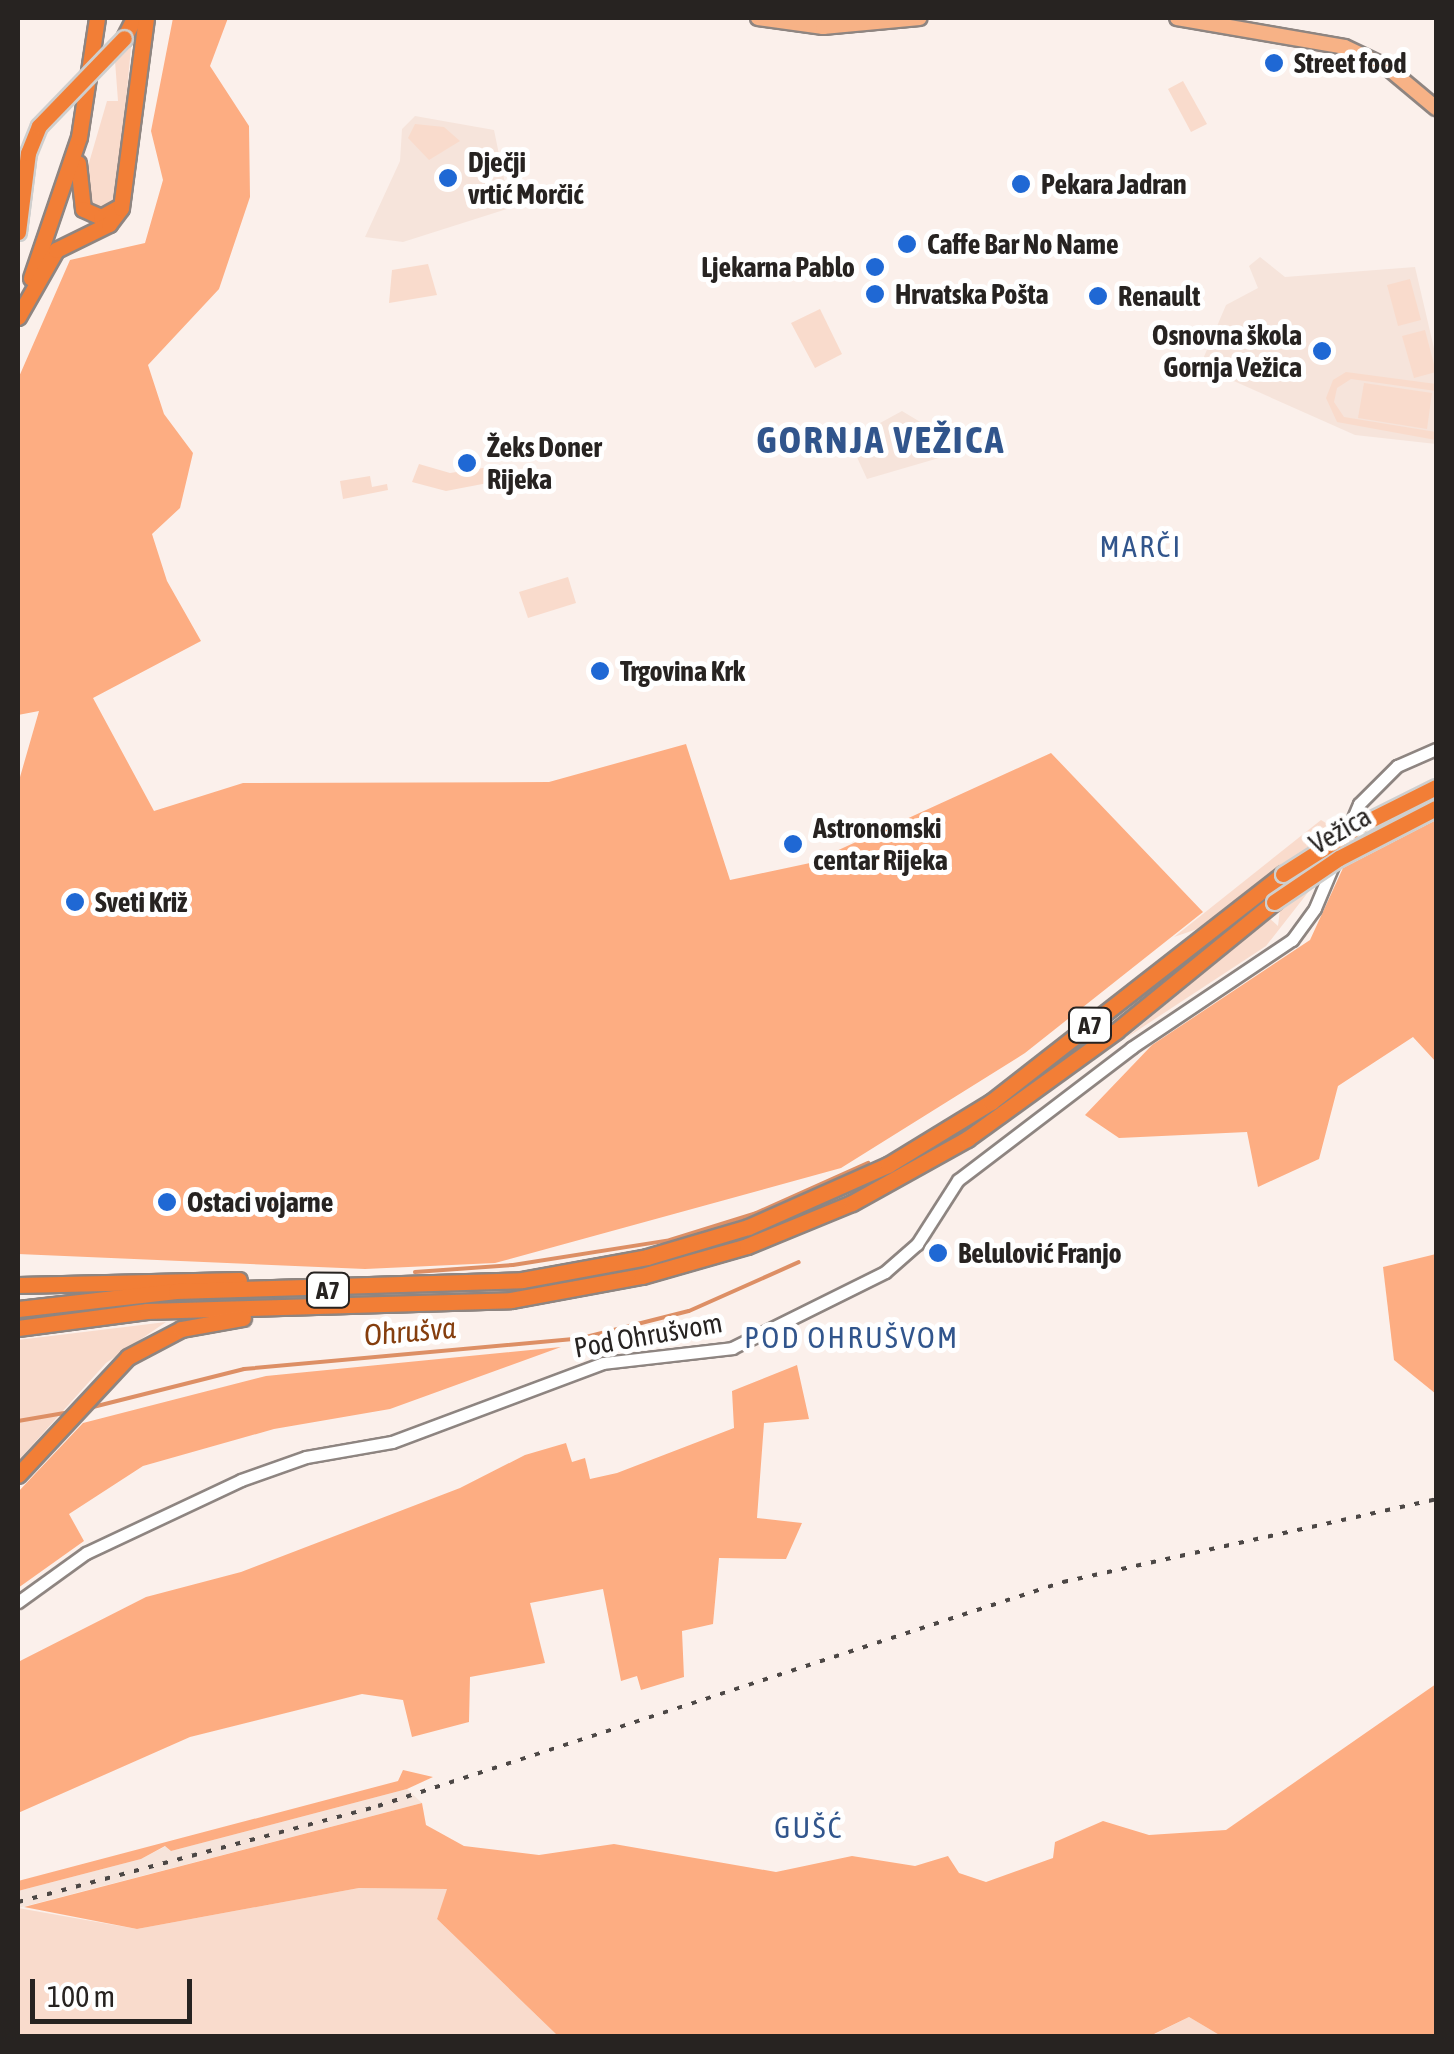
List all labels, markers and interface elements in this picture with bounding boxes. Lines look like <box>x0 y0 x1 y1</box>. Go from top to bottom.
place label: Street food <box>1294 46 1407 80</box>
marker: Street food <box>1263 52 1285 74</box>
place label: Dječji vrtić Morčić <box>468 145 584 211</box>
marker: Dječji vrtić Morčić <box>437 167 459 189</box>
place label: Pekara Jadran <box>1041 167 1187 201</box>
marker: Pekara Jadran <box>1010 173 1032 195</box>
place label: Caffe Bar No Name <box>927 227 1119 261</box>
marker: Caffe Bar No Name <box>896 233 918 255</box>
place label: Ljekarna Pablo <box>701 250 855 284</box>
marker: Ljekarna Pablo <box>864 256 886 278</box>
place label: Hrvatska Pošta <box>895 277 1048 311</box>
place label: Renault <box>1118 279 1200 313</box>
marker: Hrvatska Pošta <box>864 283 886 305</box>
marker: Renault <box>1087 285 1109 307</box>
place label: Osnovna škola Gornja Vežica <box>1152 318 1302 384</box>
marker: Osnovna škola Gornja Vežica <box>1311 340 1333 362</box>
district label: GORNJA VEŽICA <box>756 417 1006 463</box>
place label: Žeks Doner Rijeka <box>487 430 602 496</box>
marker: Žeks Doner Rijeka <box>456 452 478 474</box>
district label: MARČI <box>1099 528 1183 564</box>
place label: Trgovina Krk <box>620 654 745 688</box>
marker: Trgovina Krk <box>589 660 611 682</box>
street label: Vežica <box>1303 799 1377 861</box>
place label: Astronomski centar Rijeka <box>813 811 948 877</box>
marker: Astronomski centar Rijeka <box>782 833 804 855</box>
place label: Sveti Križ <box>95 885 187 919</box>
marker: Sveti Križ <box>64 891 86 913</box>
road number: A7 <box>1068 1005 1112 1045</box>
place label: Ostaci vojarne <box>187 1185 333 1219</box>
marker: Ostaci vojarne <box>156 1191 178 1213</box>
place label: Belulović Franjo <box>958 1236 1122 1270</box>
marker: Belulović Franjo <box>927 1242 949 1264</box>
road number: A7 <box>306 1270 350 1310</box>
street label: Pod Ohrušvom <box>571 1305 725 1365</box>
water label: Ohrušva <box>363 1309 457 1353</box>
district label: POD OHRUŠVOM <box>744 1319 960 1355</box>
district label: GUŠĆ <box>774 1809 844 1845</box>
scale bar <box>35 1959 198 2021</box>
text: 100 m <box>47 1979 115 2013</box>

